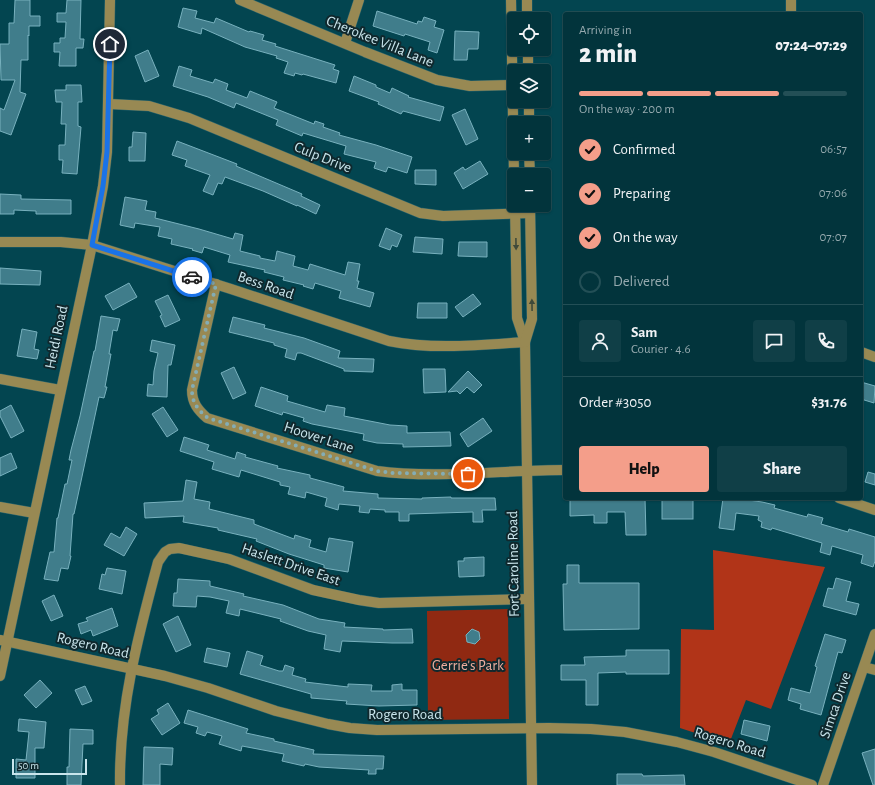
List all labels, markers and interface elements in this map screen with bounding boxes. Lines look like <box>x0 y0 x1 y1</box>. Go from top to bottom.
map controls <box>507 12 551 212</box>
button: locate <box>507 12 551 56</box>
street label: Cherokee Villa Lane <box>324 13 436 70</box>
text: Arriving in <box>579 24 632 37</box>
pin <box>93 27 127 61</box>
icon: home <box>99 33 121 55</box>
text: 07:24–07:29 <box>775 38 847 53</box>
text: 2 min <box>579 41 637 67</box>
button: layers <box>507 64 551 108</box>
text: On the way · 200 m <box>579 103 675 116</box>
button: + <box>507 116 551 160</box>
street label: Culp Drive <box>292 139 354 176</box>
icon: check <box>579 139 601 161</box>
text: Confirmed <box>613 142 675 157</box>
text: 06:57 <box>820 143 847 156</box>
button: − <box>507 168 551 212</box>
icon: check <box>579 183 601 205</box>
text: Preparing <box>613 186 670 201</box>
text: 07:06 <box>819 187 847 200</box>
icon: check <box>579 227 601 249</box>
text: On the way <box>613 230 678 245</box>
text: 07:07 <box>819 231 847 244</box>
one-way arrow <box>512 238 519 250</box>
courier <box>172 257 212 297</box>
icon: car <box>181 266 203 288</box>
street label: Bess Road <box>236 269 296 302</box>
text: Delivered <box>613 274 670 289</box>
one-way arrow <box>529 298 535 311</box>
street label: Heidi Road <box>42 304 71 370</box>
button: person <box>579 320 621 362</box>
button: chat <box>753 320 795 362</box>
button: phone <box>805 320 847 362</box>
text: Sam <box>631 325 657 340</box>
text: Courier · 4.6 <box>631 343 691 356</box>
text: Order #3050 <box>579 395 651 410</box>
text: $31.76 <box>811 395 847 410</box>
street label: Hoover Lane <box>282 419 356 456</box>
button: Help <box>579 446 709 492</box>
button: Share <box>717 446 847 492</box>
pin <box>451 457 485 491</box>
icon: bag <box>457 463 479 485</box>
street label: Fort Caroline Road <box>505 510 522 617</box>
street label: Haslett Drive East <box>240 541 342 588</box>
street label: Rogero Road <box>55 630 131 661</box>
park label: Gerrie's Park <box>432 658 504 673</box>
street label: Simca Drive <box>817 670 854 740</box>
street label: Rogero Road <box>368 707 442 722</box>
street label: Rogero Road <box>692 725 768 761</box>
scale bar <box>12 757 87 776</box>
text: 50 m <box>18 760 39 771</box>

